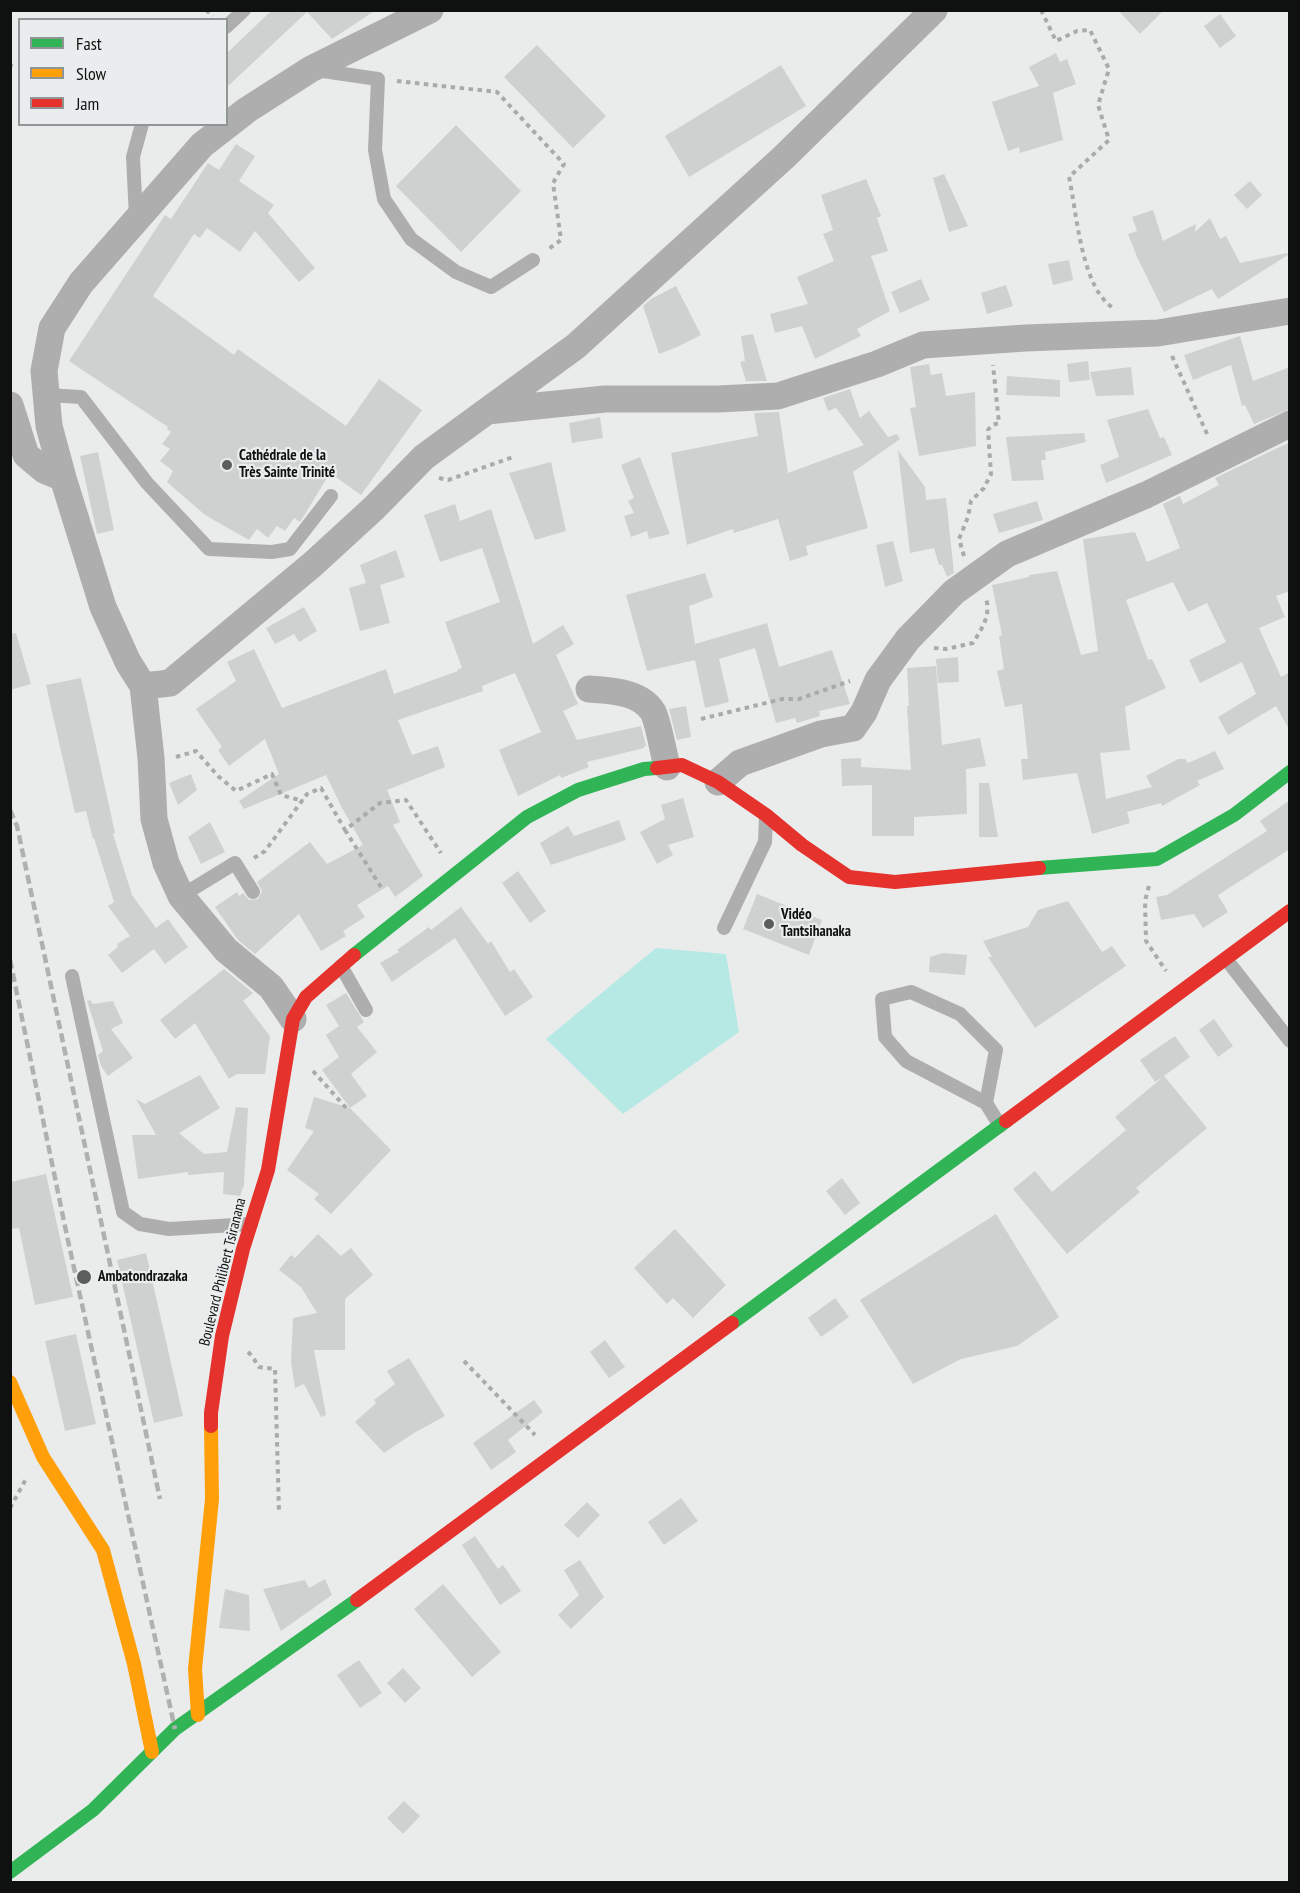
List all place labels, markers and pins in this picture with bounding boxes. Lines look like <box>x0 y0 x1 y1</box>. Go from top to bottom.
place label: Cathédrale de la Très Sainte Trinité <box>239 447 335 482</box>
marker: Cathédrale de la Très Sainte Trinité <box>220 458 234 472</box>
place label: Vidéo Tantsihanaka <box>781 906 851 941</box>
marker: Vidéo Tantsihanaka <box>762 917 776 931</box>
marker: Ambatondrazaka <box>75 1268 93 1286</box>
place label: Ambatondrazaka <box>98 1268 188 1286</box>

